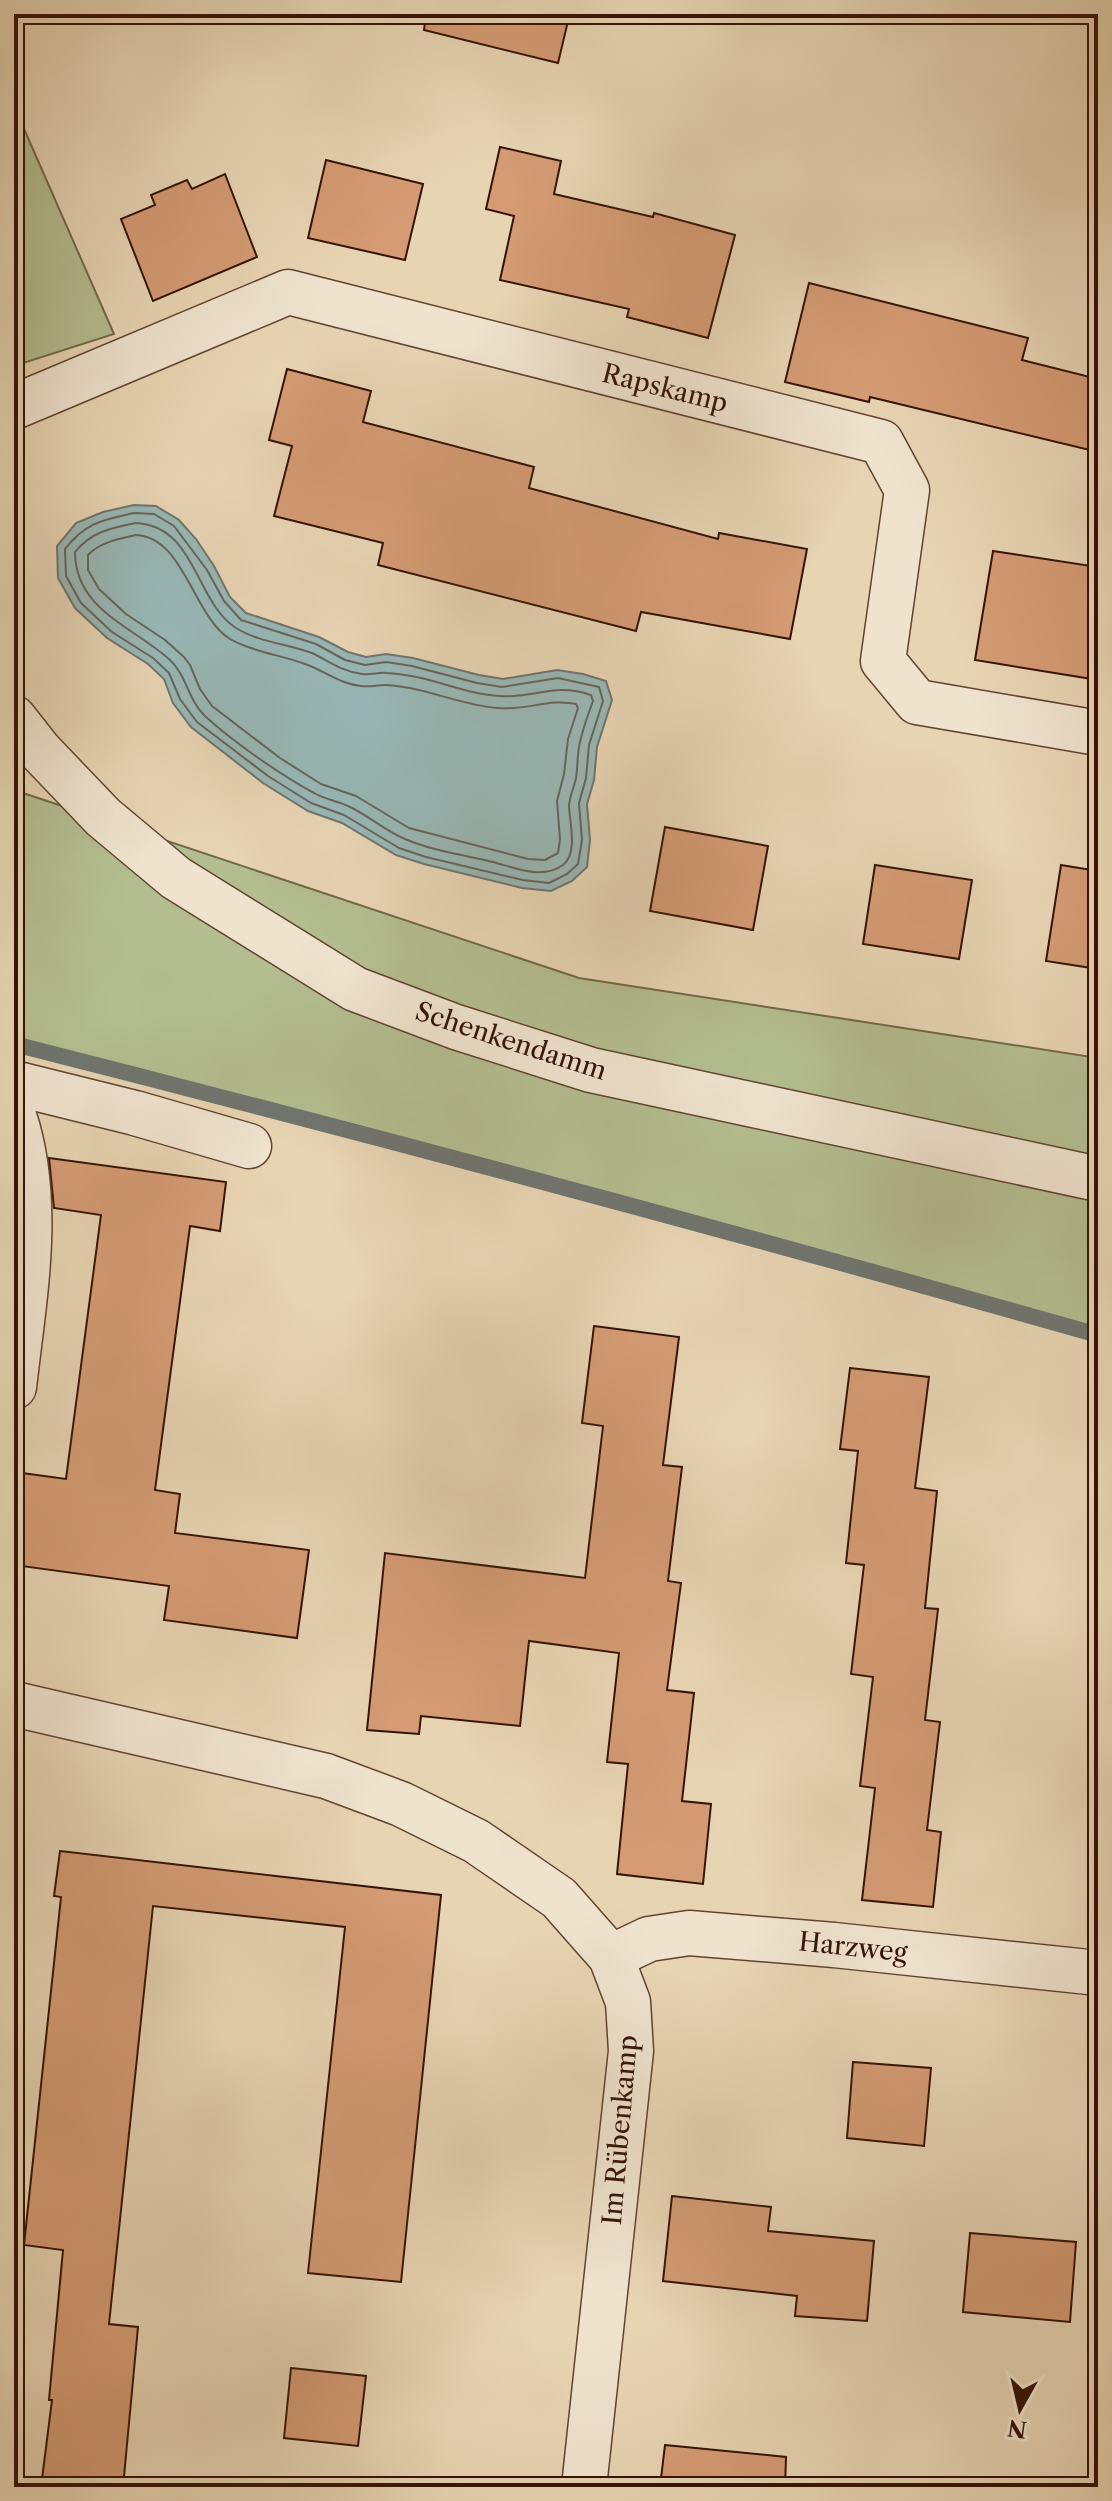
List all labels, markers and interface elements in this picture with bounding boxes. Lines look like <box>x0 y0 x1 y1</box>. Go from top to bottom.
street label: Rapskamp <box>599 357 731 419</box>
street label: Schenkendamm <box>411 995 611 1087</box>
street label: Harzweg <box>797 1925 909 1969</box>
street label: Im Rübenkamp <box>596 2034 644 2226</box>
north arrow <box>980 2369 1060 2449</box>
text: N <box>1006 2414 1029 2443</box>

